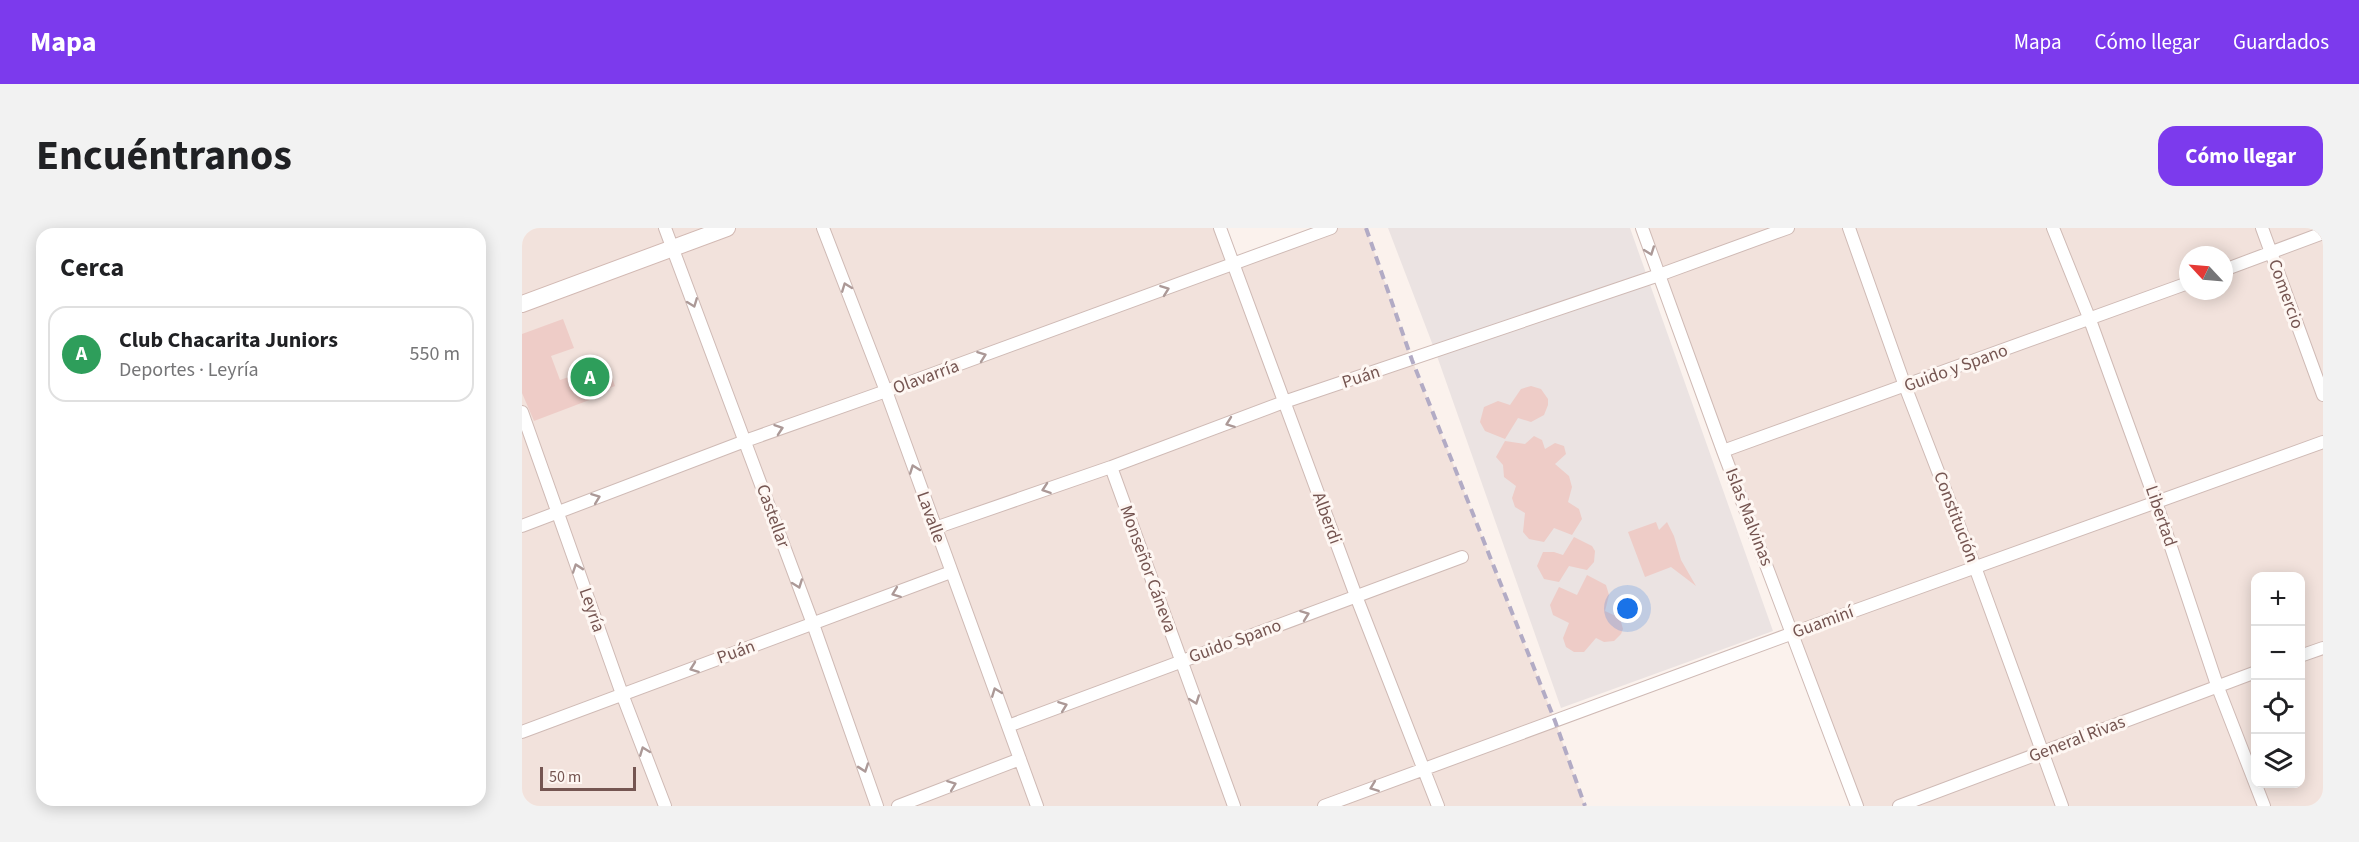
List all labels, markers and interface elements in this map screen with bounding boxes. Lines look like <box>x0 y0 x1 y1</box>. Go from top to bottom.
text: Mapa <box>30 22 97 62</box>
text: Mapa <box>2014 27 2062 57</box>
text: Cómo llegar <box>2095 27 2200 57</box>
text: Guardados <box>2233 27 2329 57</box>
text: Encuéntranos <box>36 126 292 186</box>
button: Cómo llegar <box>2158 126 2323 186</box>
one-way arrow <box>1643 246 1656 256</box>
north arrow <box>2179 246 2233 300</box>
text: Cerca <box>60 249 124 286</box>
street label: Comercio <box>2262 256 2310 332</box>
one-way arrow <box>841 282 853 293</box>
one-way arrow <box>1160 284 1170 297</box>
one-way arrow <box>686 298 699 308</box>
text: Club Chacarita Juniors <box>119 324 338 356</box>
street label: Guido y Spano <box>1901 338 2011 398</box>
text: A <box>76 340 87 368</box>
text: 550 m <box>410 340 460 368</box>
one-way arrow <box>976 351 987 364</box>
street label: Olavarría <box>889 353 963 401</box>
pin: A <box>570 354 610 400</box>
text: Deportes · Leyría <box>119 356 259 384</box>
street label: Puán <box>1339 359 1383 395</box>
one-way arrow <box>1225 416 1236 428</box>
one-way arrow <box>773 423 784 436</box>
one-way arrow <box>909 464 922 475</box>
street label: Islas Malvinas <box>1719 464 1779 570</box>
street label: Constitución <box>1927 468 1985 566</box>
street label: Castellar <box>750 481 796 552</box>
one-way arrow <box>1041 482 1052 495</box>
street label: Libertad <box>2139 482 2183 550</box>
street label: Lavalle <box>910 488 952 546</box>
street label: Alberdi <box>1306 488 1348 548</box>
one-way arrow <box>590 493 601 505</box>
street label: Monseñor Cáneva <box>1113 502 1183 636</box>
one-way arrow <box>572 563 585 574</box>
map controls <box>2251 572 2305 788</box>
button: + <box>2251 572 2305 626</box>
one-way arrow <box>791 578 803 589</box>
street label: Leyría <box>573 584 611 636</box>
one-way arrow <box>891 586 902 598</box>
your location <box>1613 594 1642 623</box>
street label: Guaminí <box>1789 599 1858 645</box>
one-way arrow <box>1299 610 1310 622</box>
street label: Guido Spano <box>1185 613 1285 669</box>
button: − <box>2251 626 2305 680</box>
street label: Puán <box>713 634 759 670</box>
one-way arrow <box>689 660 699 673</box>
button: locate <box>2251 680 2305 734</box>
one-way arrow <box>990 687 1003 698</box>
one-way arrow <box>1188 694 1201 705</box>
one-way arrow <box>1057 700 1068 713</box>
street label: General Rivas <box>2025 709 2129 769</box>
button: layers <box>2251 734 2305 788</box>
one-way arrow <box>639 747 651 758</box>
one-way arrow <box>856 762 869 773</box>
scale bar <box>540 764 636 792</box>
text: 50 m <box>549 766 581 788</box>
one-way arrow <box>946 780 957 792</box>
one-way arrow <box>1369 780 1380 793</box>

